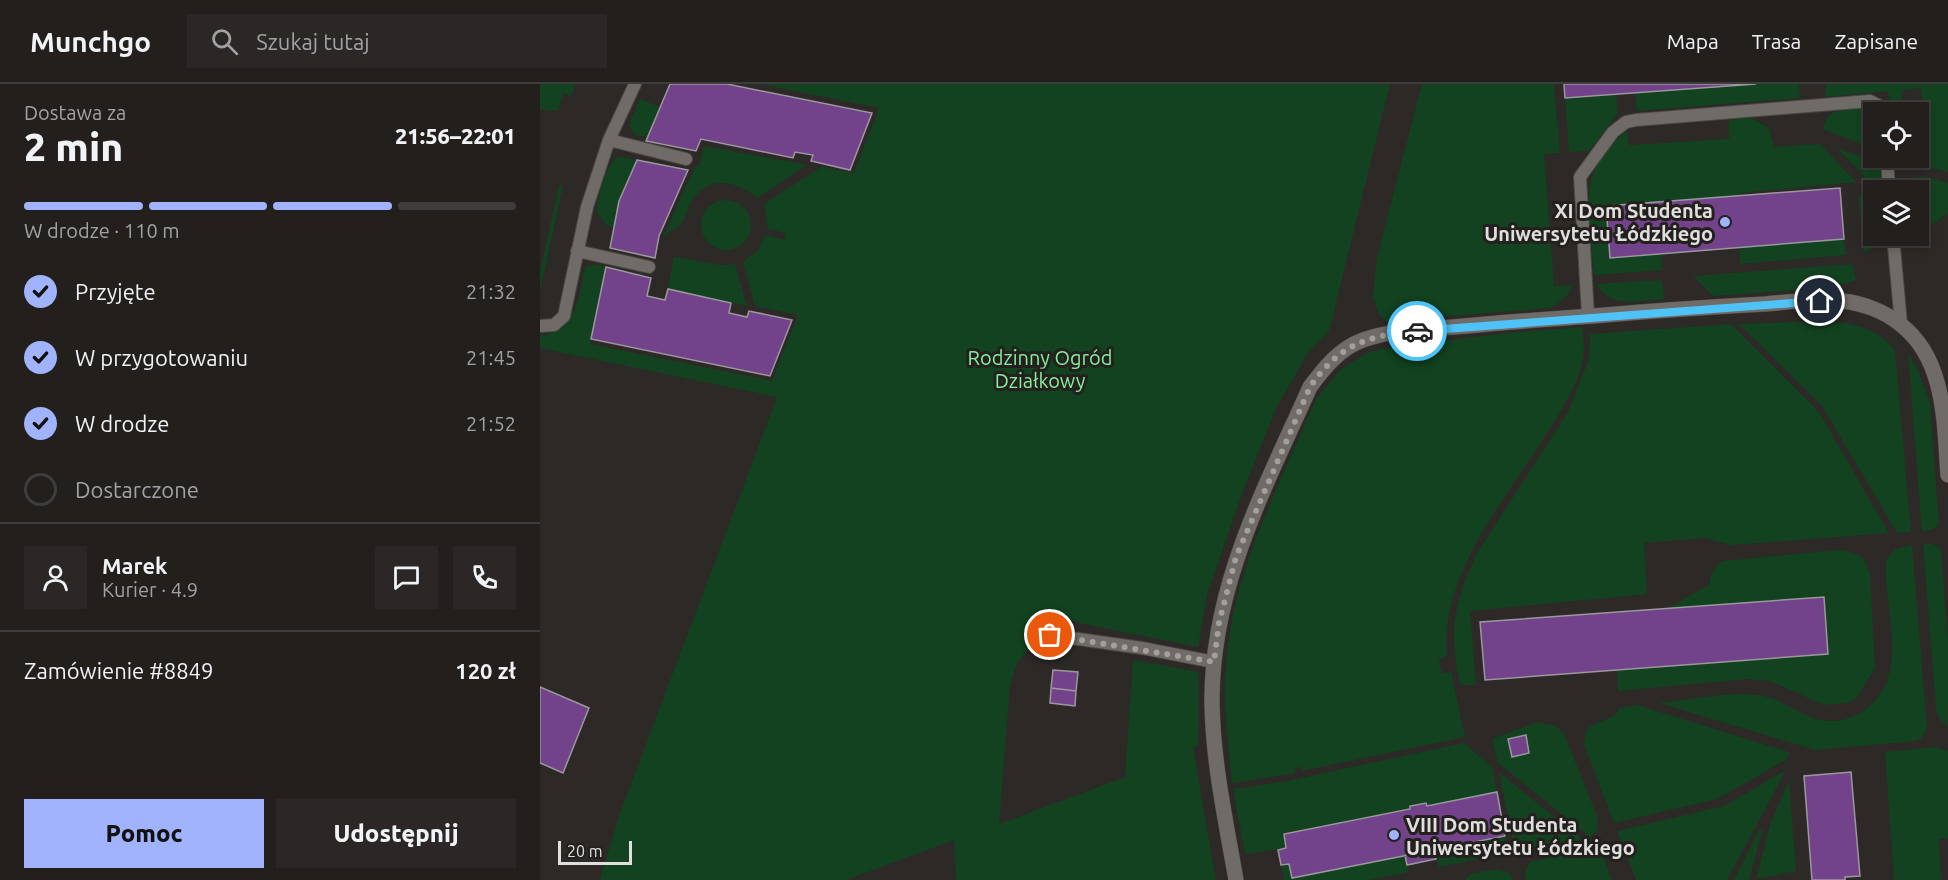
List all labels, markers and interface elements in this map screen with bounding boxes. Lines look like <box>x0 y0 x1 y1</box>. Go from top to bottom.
search box <box>187 14 607 68</box>
icon: search <box>208 25 241 58</box>
text: Munchgo <box>30 26 151 57</box>
text: Szukaj tutaj <box>256 29 370 54</box>
text: Mapa <box>1667 29 1719 53</box>
text: Trasa <box>1752 29 1801 53</box>
text: Zapisane <box>1834 29 1918 53</box>
text: Dostawa za <box>24 101 126 124</box>
map controls <box>1863 102 1929 246</box>
button: locate <box>1863 102 1929 168</box>
text: 21:56–22:01 <box>395 123 516 148</box>
text: 2 min <box>24 125 123 168</box>
button: layers <box>1863 180 1929 246</box>
place label: XI Dom Studenta Uniwersytetu Łódzkiego <box>1484 199 1713 245</box>
marker: XI Dom Studenta Uniwersytetu Łódzkiego <box>1718 215 1732 229</box>
text: W drodze · 110 m <box>24 219 180 242</box>
icon: check <box>24 275 57 308</box>
pin <box>1794 275 1845 326</box>
text: Przyjęte <box>75 279 156 304</box>
text: 21:32 <box>466 280 516 303</box>
icon: home <box>1803 284 1836 317</box>
courier <box>1387 301 1447 361</box>
icon: car <box>1401 315 1434 348</box>
icon: check <box>24 341 57 374</box>
text: W przygotowaniu <box>75 345 248 370</box>
text: 21:45 <box>466 346 516 369</box>
park label: Rodzinny Ogród Działkowy <box>968 346 1112 392</box>
icon: check <box>24 407 57 440</box>
text: W drodze <box>75 411 169 436</box>
text: 21:52 <box>466 412 516 435</box>
text: Dostarczone <box>75 477 199 502</box>
button: person <box>24 546 87 609</box>
button: chat <box>375 546 438 609</box>
button: phone <box>453 546 516 609</box>
text: Marek <box>102 553 167 578</box>
text: Kurier · 4.9 <box>102 578 198 601</box>
pin <box>1024 609 1075 660</box>
icon: bag <box>1033 618 1066 651</box>
text: Zamówienie #8849 <box>24 658 213 683</box>
text: 120 zł <box>455 658 516 683</box>
button: Pomoc <box>24 799 264 868</box>
button: Udostępnij <box>276 799 516 868</box>
place label: VIII Dom Studenta Uniwersytetu Łódzkiego <box>1406 813 1635 859</box>
marker: VIII Dom Studenta Uniwersytetu Łódzkiego <box>1387 828 1401 842</box>
scale bar <box>558 838 632 866</box>
text: 20 m <box>567 842 603 860</box>

